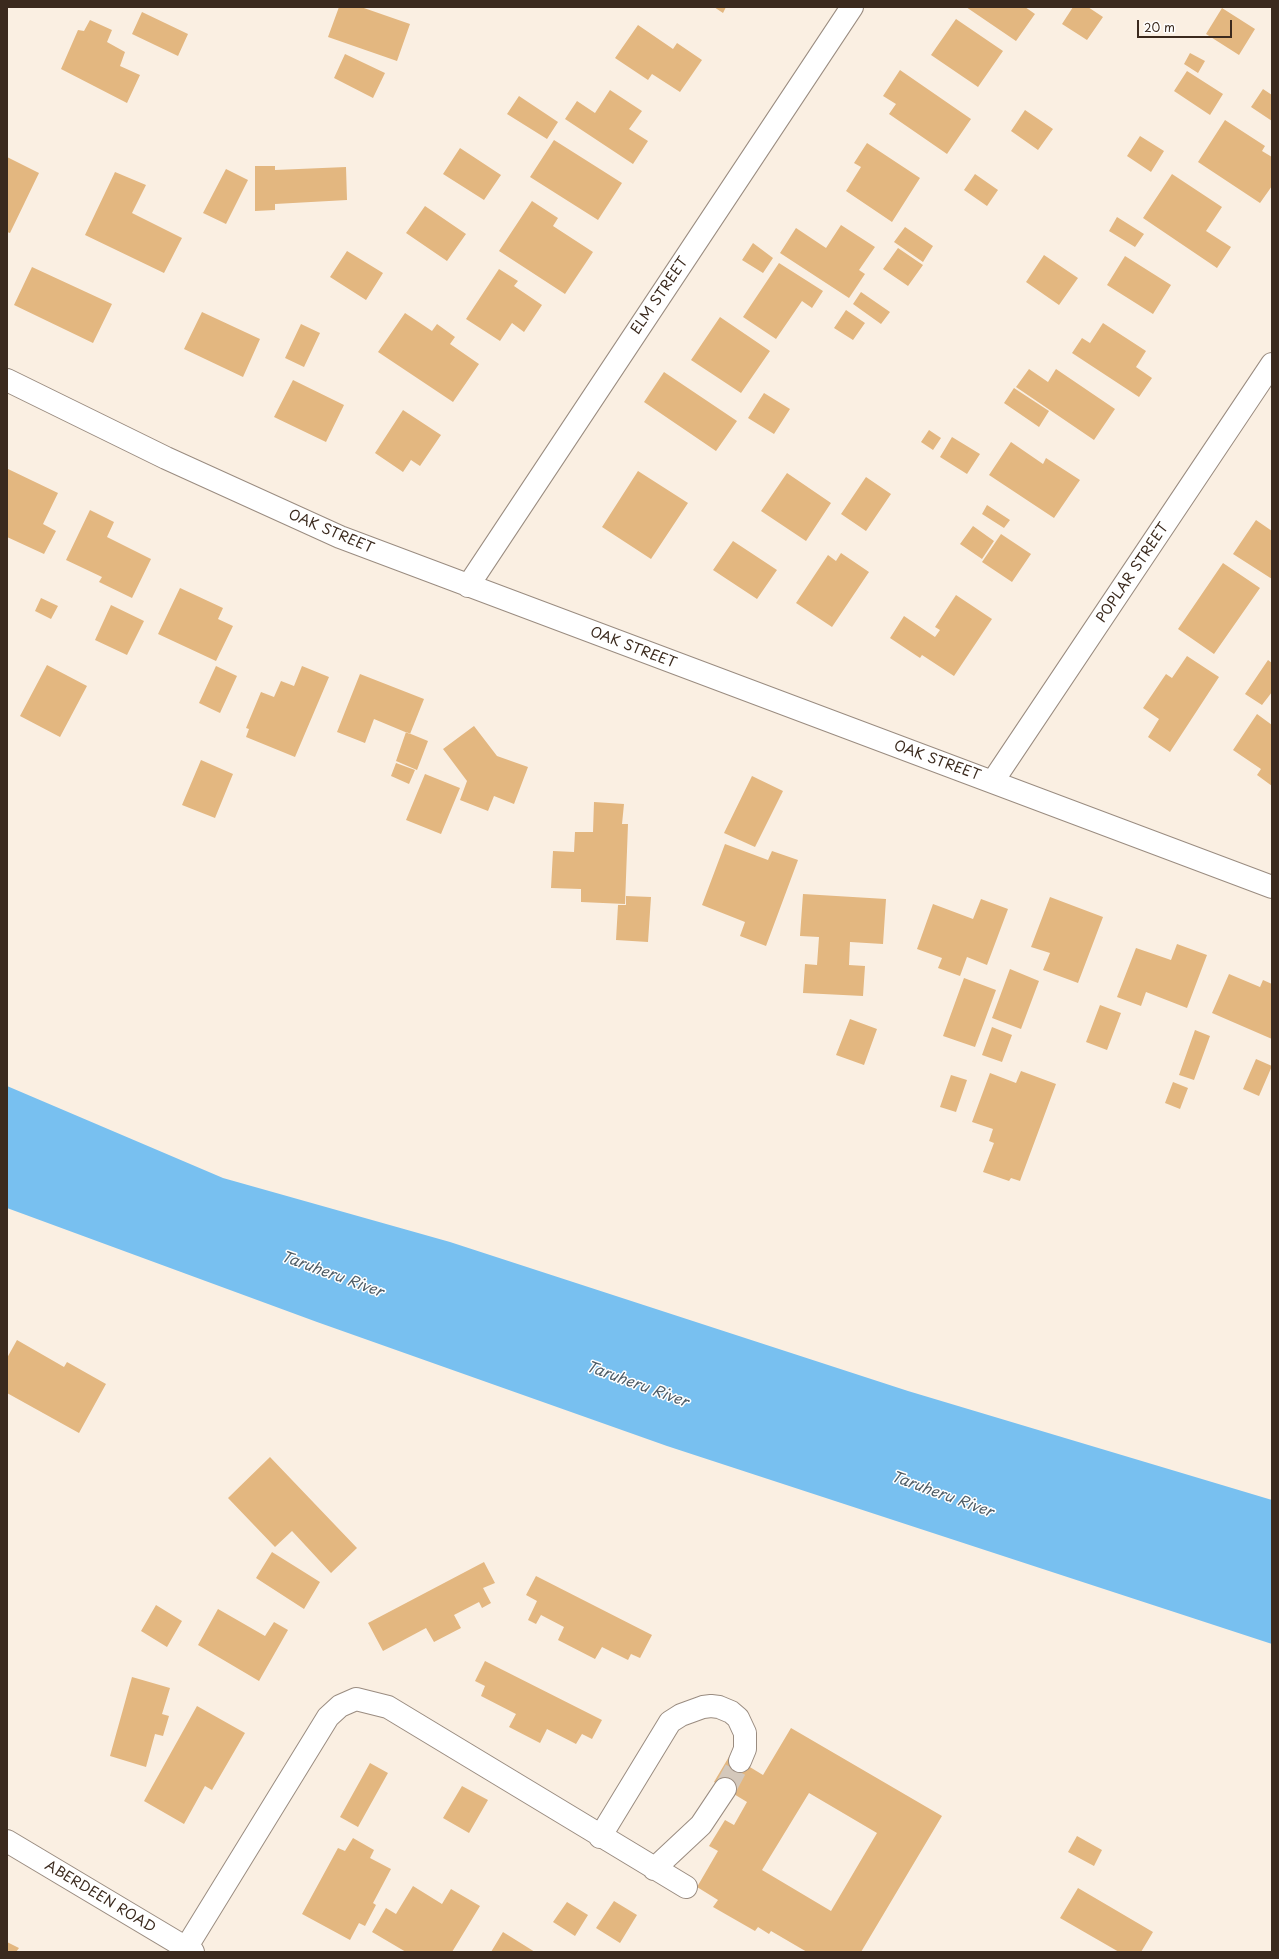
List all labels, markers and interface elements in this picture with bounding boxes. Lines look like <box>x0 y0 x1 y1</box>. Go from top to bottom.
scale bar <box>1139 12 1234 38</box>
text: 20 m <box>1144 18 1175 36</box>
street label: ELM STREET <box>628 254 692 338</box>
street label: OAK STREET <box>286 506 376 558</box>
street label: POPLAR STREET <box>1093 520 1173 626</box>
street label: OAK STREET <box>588 624 678 672</box>
street label: OAK STREET <box>891 738 983 784</box>
water label: Taruheru River <box>279 1248 385 1302</box>
water label: Taruheru River <box>584 1358 690 1412</box>
water label: Taruheru River <box>889 1468 995 1522</box>
street label: ABERDEEN ROAD <box>42 1857 158 1937</box>

